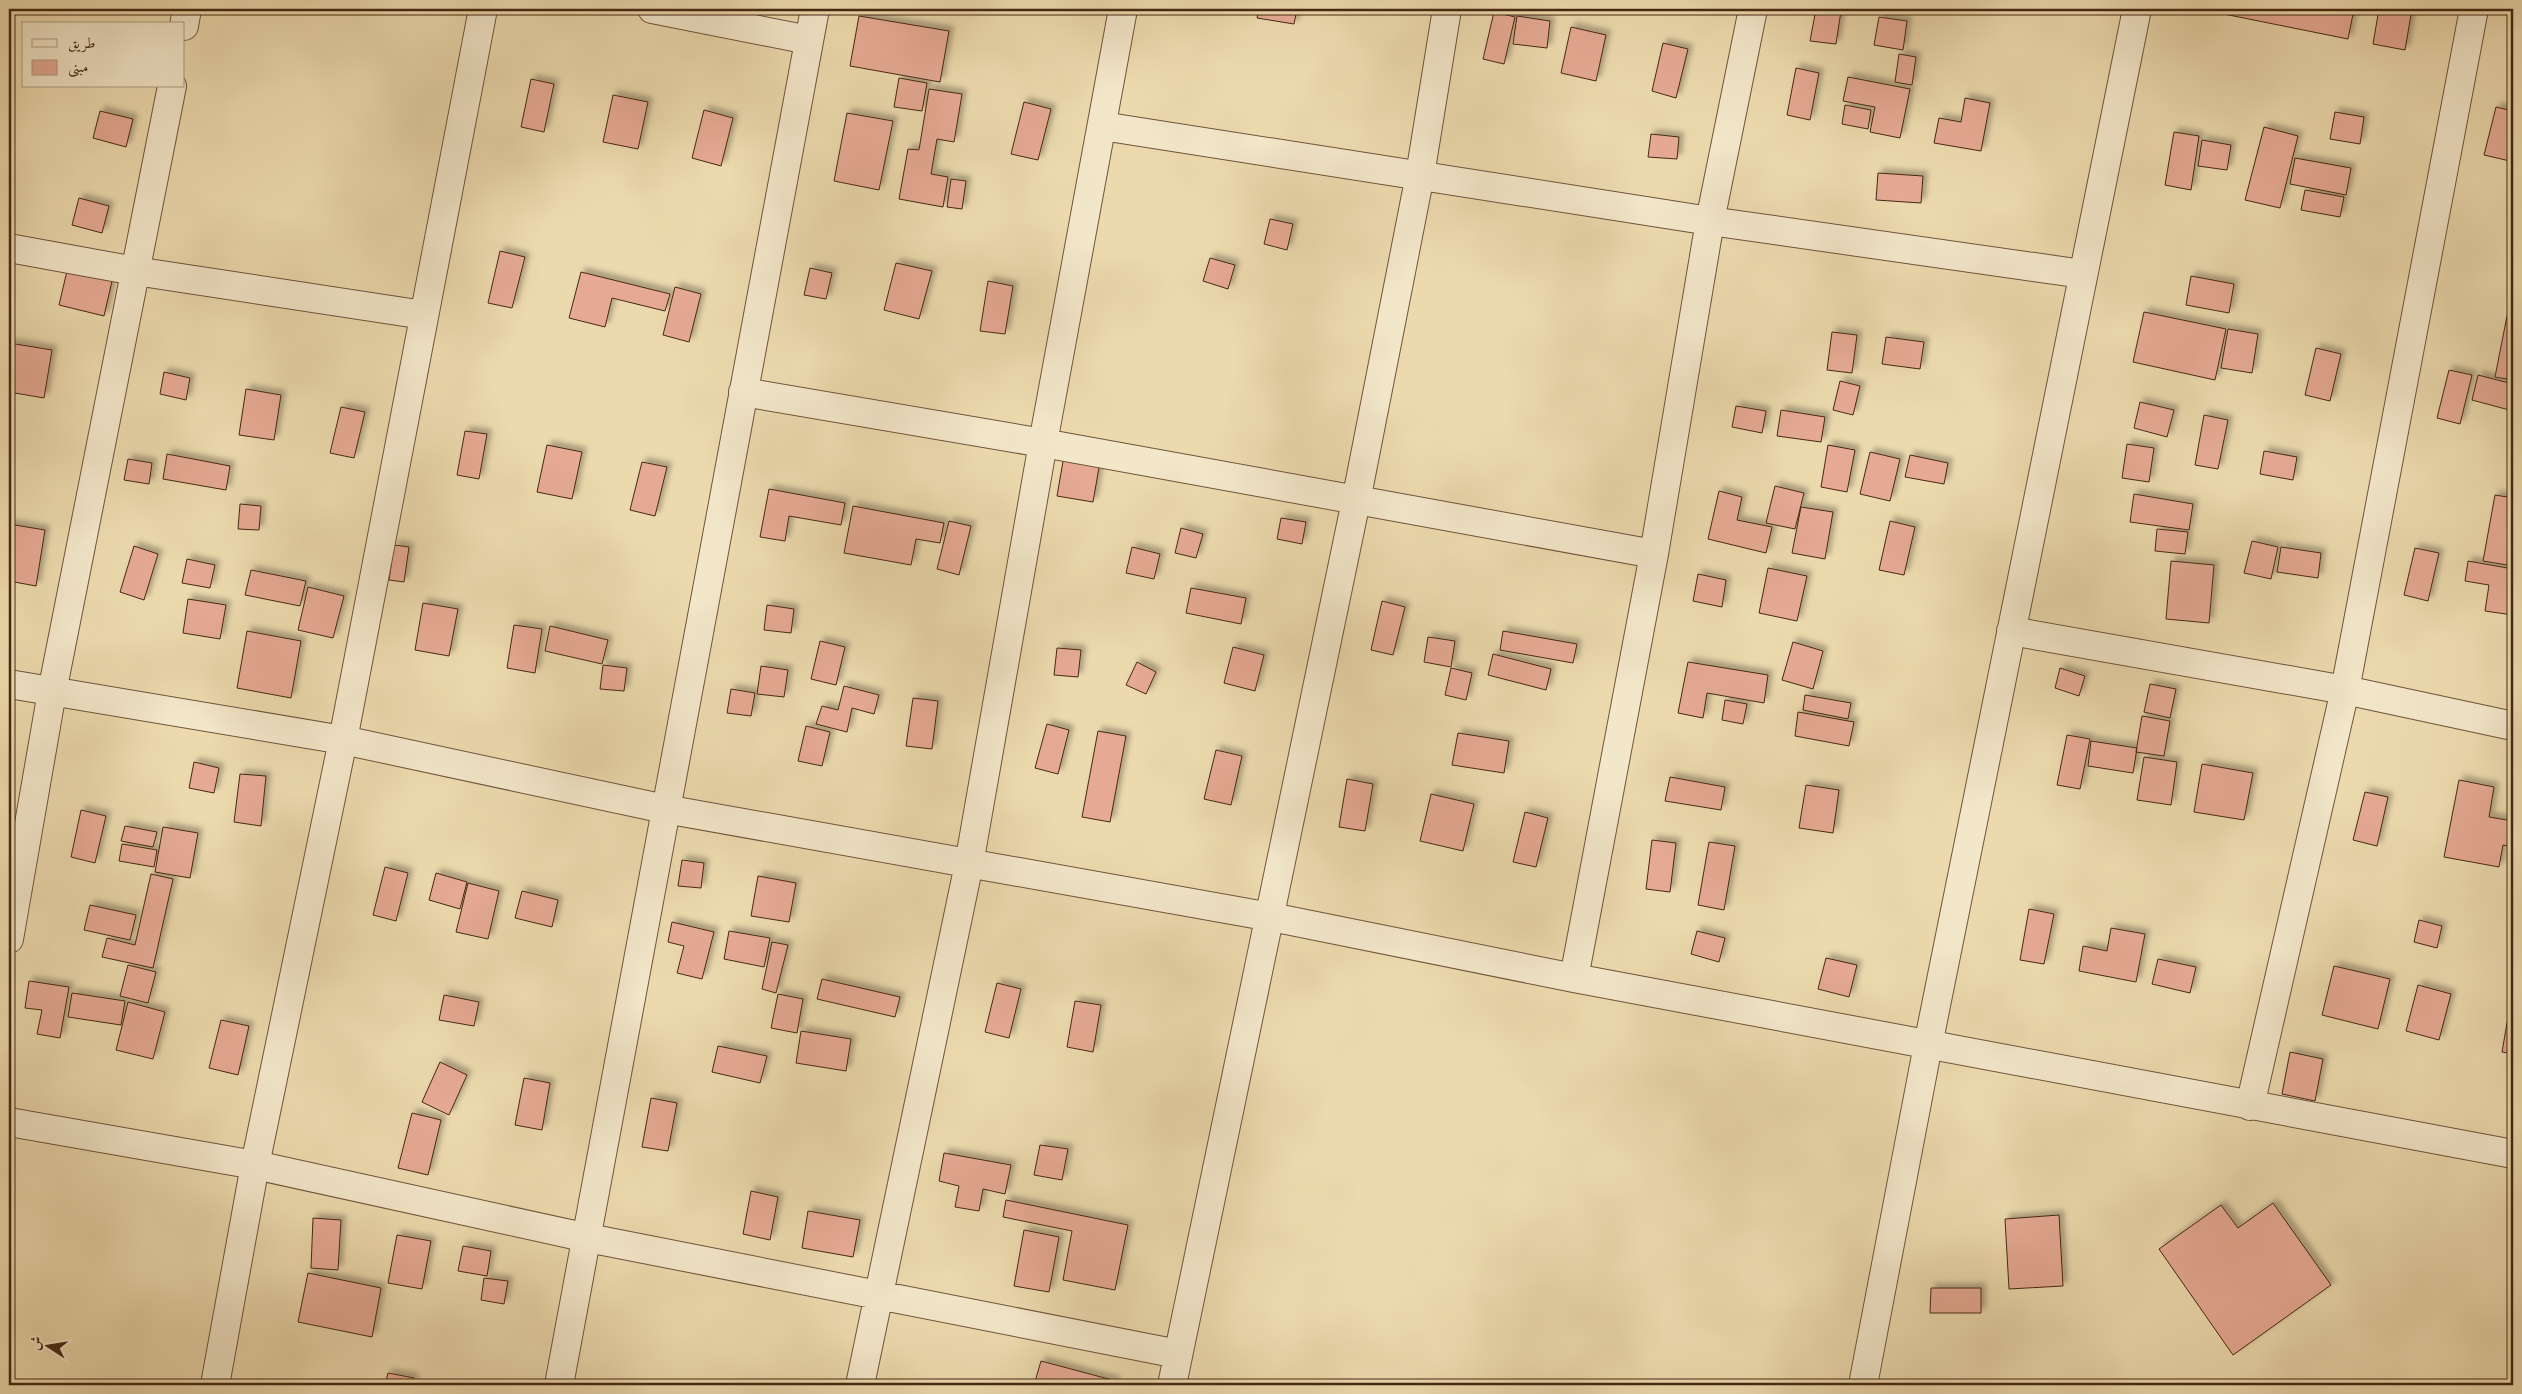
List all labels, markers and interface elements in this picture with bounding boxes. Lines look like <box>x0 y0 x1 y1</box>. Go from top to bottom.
legend <box>22 22 185 88</box>
text: طريق <box>68 33 95 53</box>
text: مبنى <box>68 57 88 78</box>
north arrow <box>22 1322 72 1372</box>
text: ش <box>25 1335 46 1352</box>

